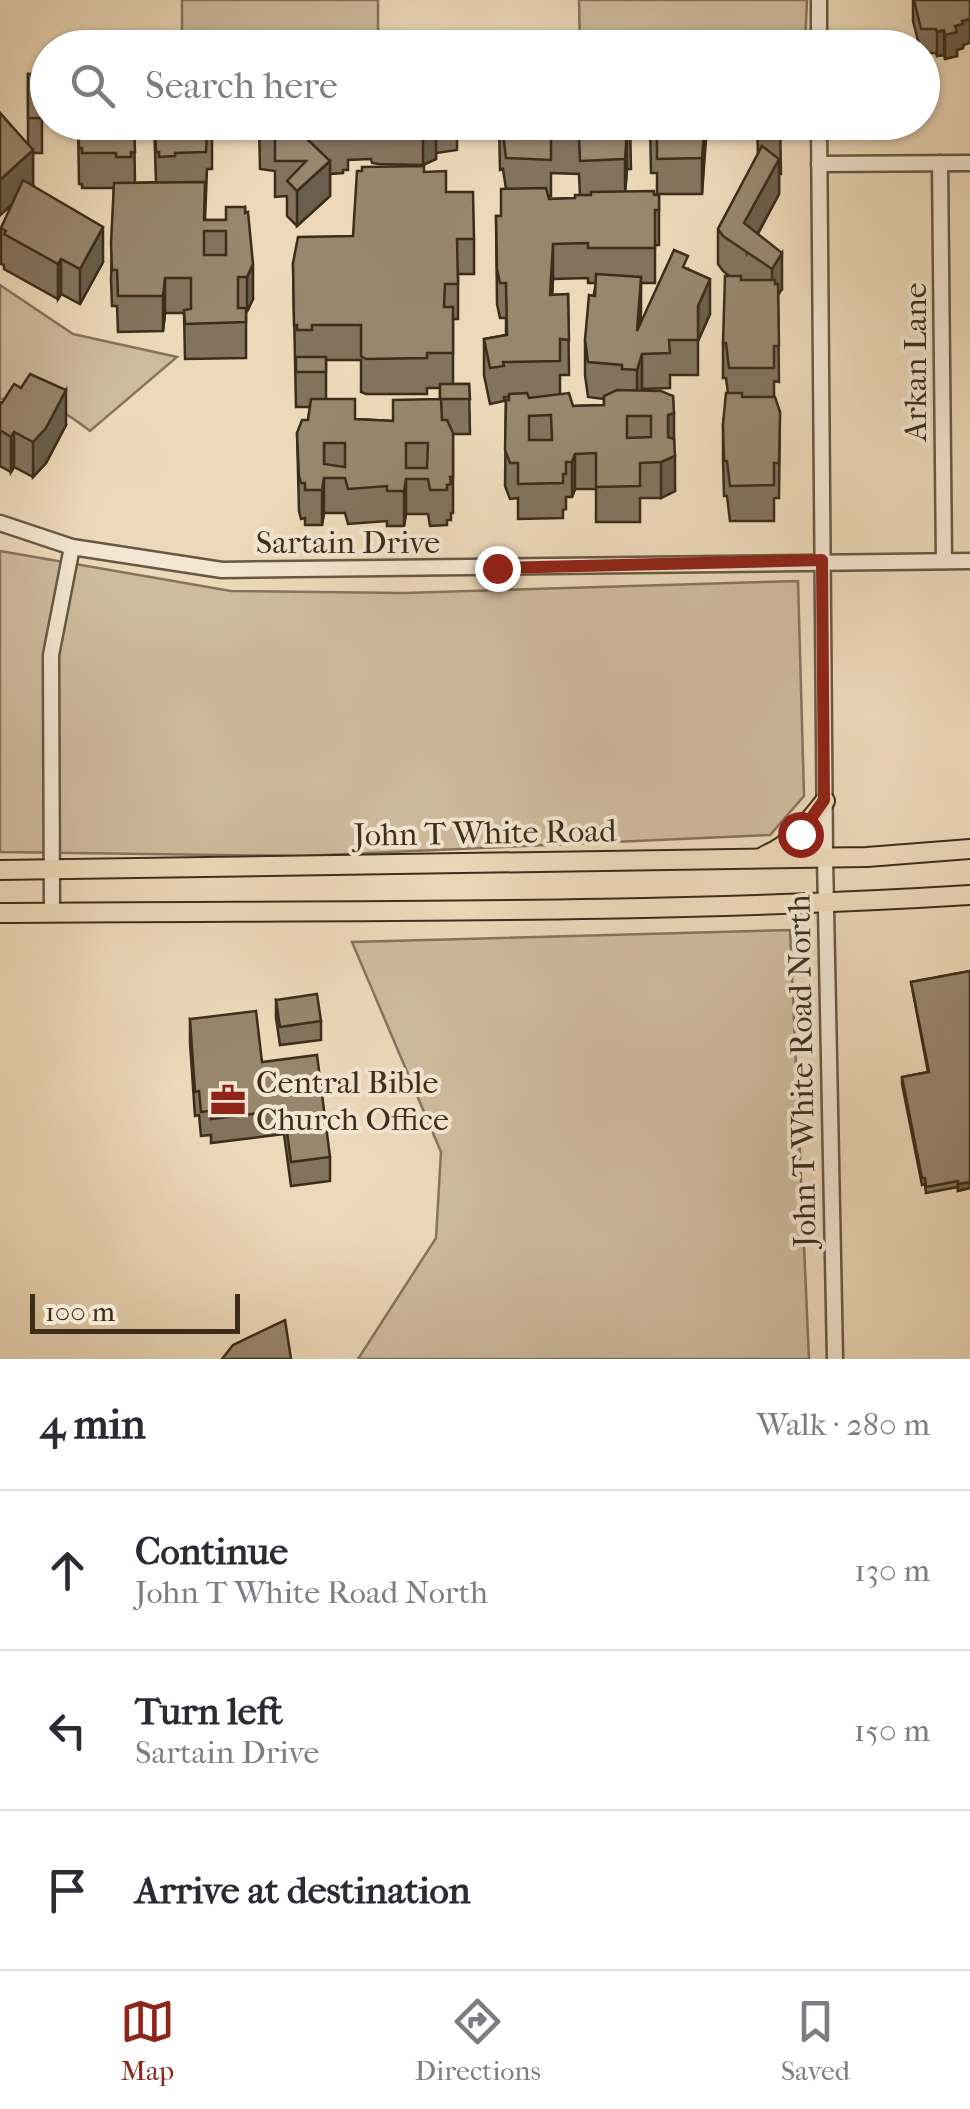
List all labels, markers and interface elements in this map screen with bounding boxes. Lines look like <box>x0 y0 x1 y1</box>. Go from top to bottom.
search box <box>30 30 940 140</box>
icon: search <box>65 58 120 113</box>
text: Search here <box>145 63 338 108</box>
street label: Arkan Lane <box>897 282 934 444</box>
street label: Sartain Drive <box>256 524 440 561</box>
route end <box>475 546 521 592</box>
street label: John T White Road <box>350 812 617 854</box>
route start <box>778 812 824 858</box>
street label: John T White Road North <box>780 894 824 1251</box>
place label: Central Bible Church Office <box>256 1064 449 1138</box>
office icon: Central Bible Church Office <box>209 1081 247 1119</box>
scale bar <box>30 1289 240 1334</box>
text: 100 m <box>45 1295 115 1328</box>
text: 4 min <box>40 1400 146 1449</box>
text: Walk · 280 m <box>757 1406 930 1443</box>
text: Continue <box>135 1529 288 1574</box>
icon: ahead <box>40 1543 95 1598</box>
text: 130 m <box>854 1552 930 1589</box>
text: John T White Road North <box>135 1574 488 1611</box>
text: Turn left <box>135 1689 283 1734</box>
icon: left <box>40 1703 95 1758</box>
text: 150 m <box>854 1712 930 1749</box>
text: Sartain Drive <box>135 1734 319 1771</box>
icon: arrive <box>40 1863 95 1918</box>
text: Arrive at destination <box>135 1868 471 1913</box>
tab: Map <box>120 1994 175 2087</box>
tab: Directions <box>415 1994 541 2087</box>
tab: Saved <box>781 1994 850 2087</box>

